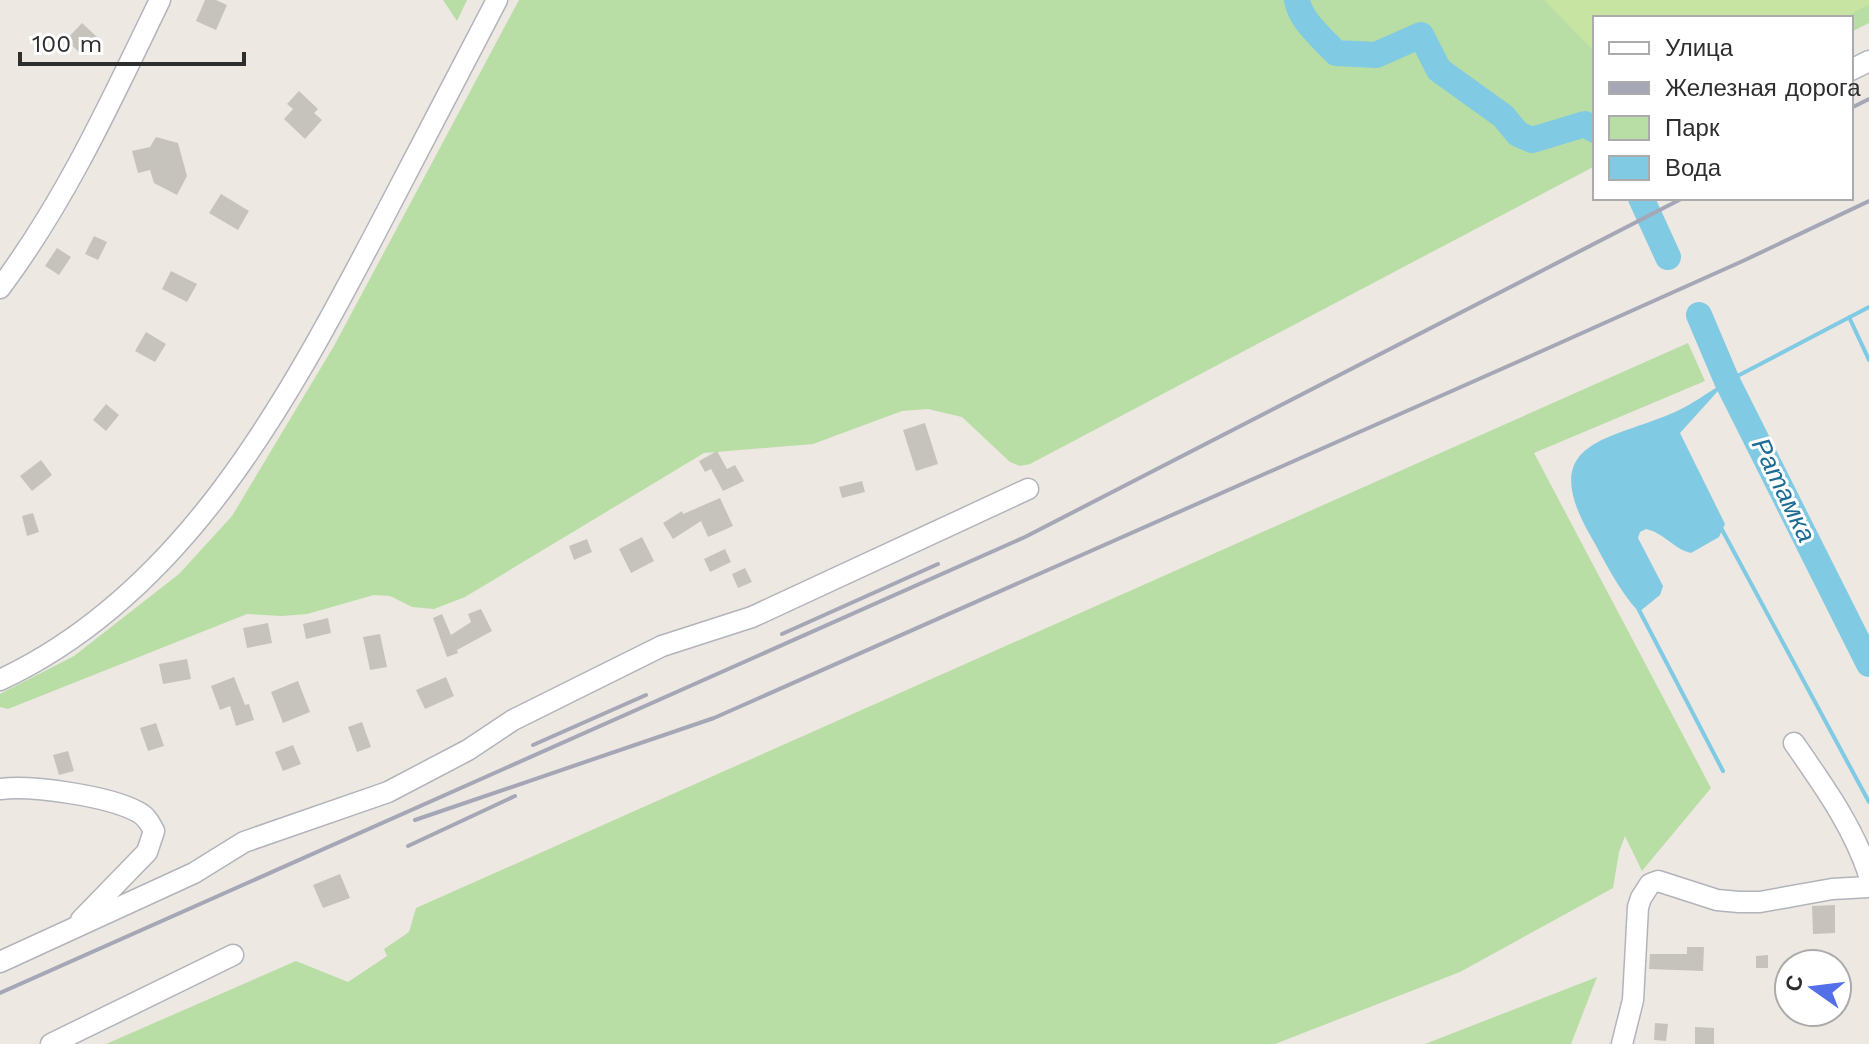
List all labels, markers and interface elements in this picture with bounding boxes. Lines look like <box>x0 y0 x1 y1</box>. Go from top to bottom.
scale bar <box>20 16 244 66</box>
legend <box>1593 16 1853 200</box>
text: 100 m <box>32 30 102 58</box>
text: Улица <box>1665 34 1734 62</box>
text: Железная дорога <box>1665 74 1861 102</box>
text: Парк <box>1665 114 1720 142</box>
text: Вода <box>1665 154 1722 182</box>
water label: Ратамка <box>1746 433 1822 547</box>
north arrow <box>1773 948 1853 1028</box>
text: С <box>1780 972 1808 994</box>

